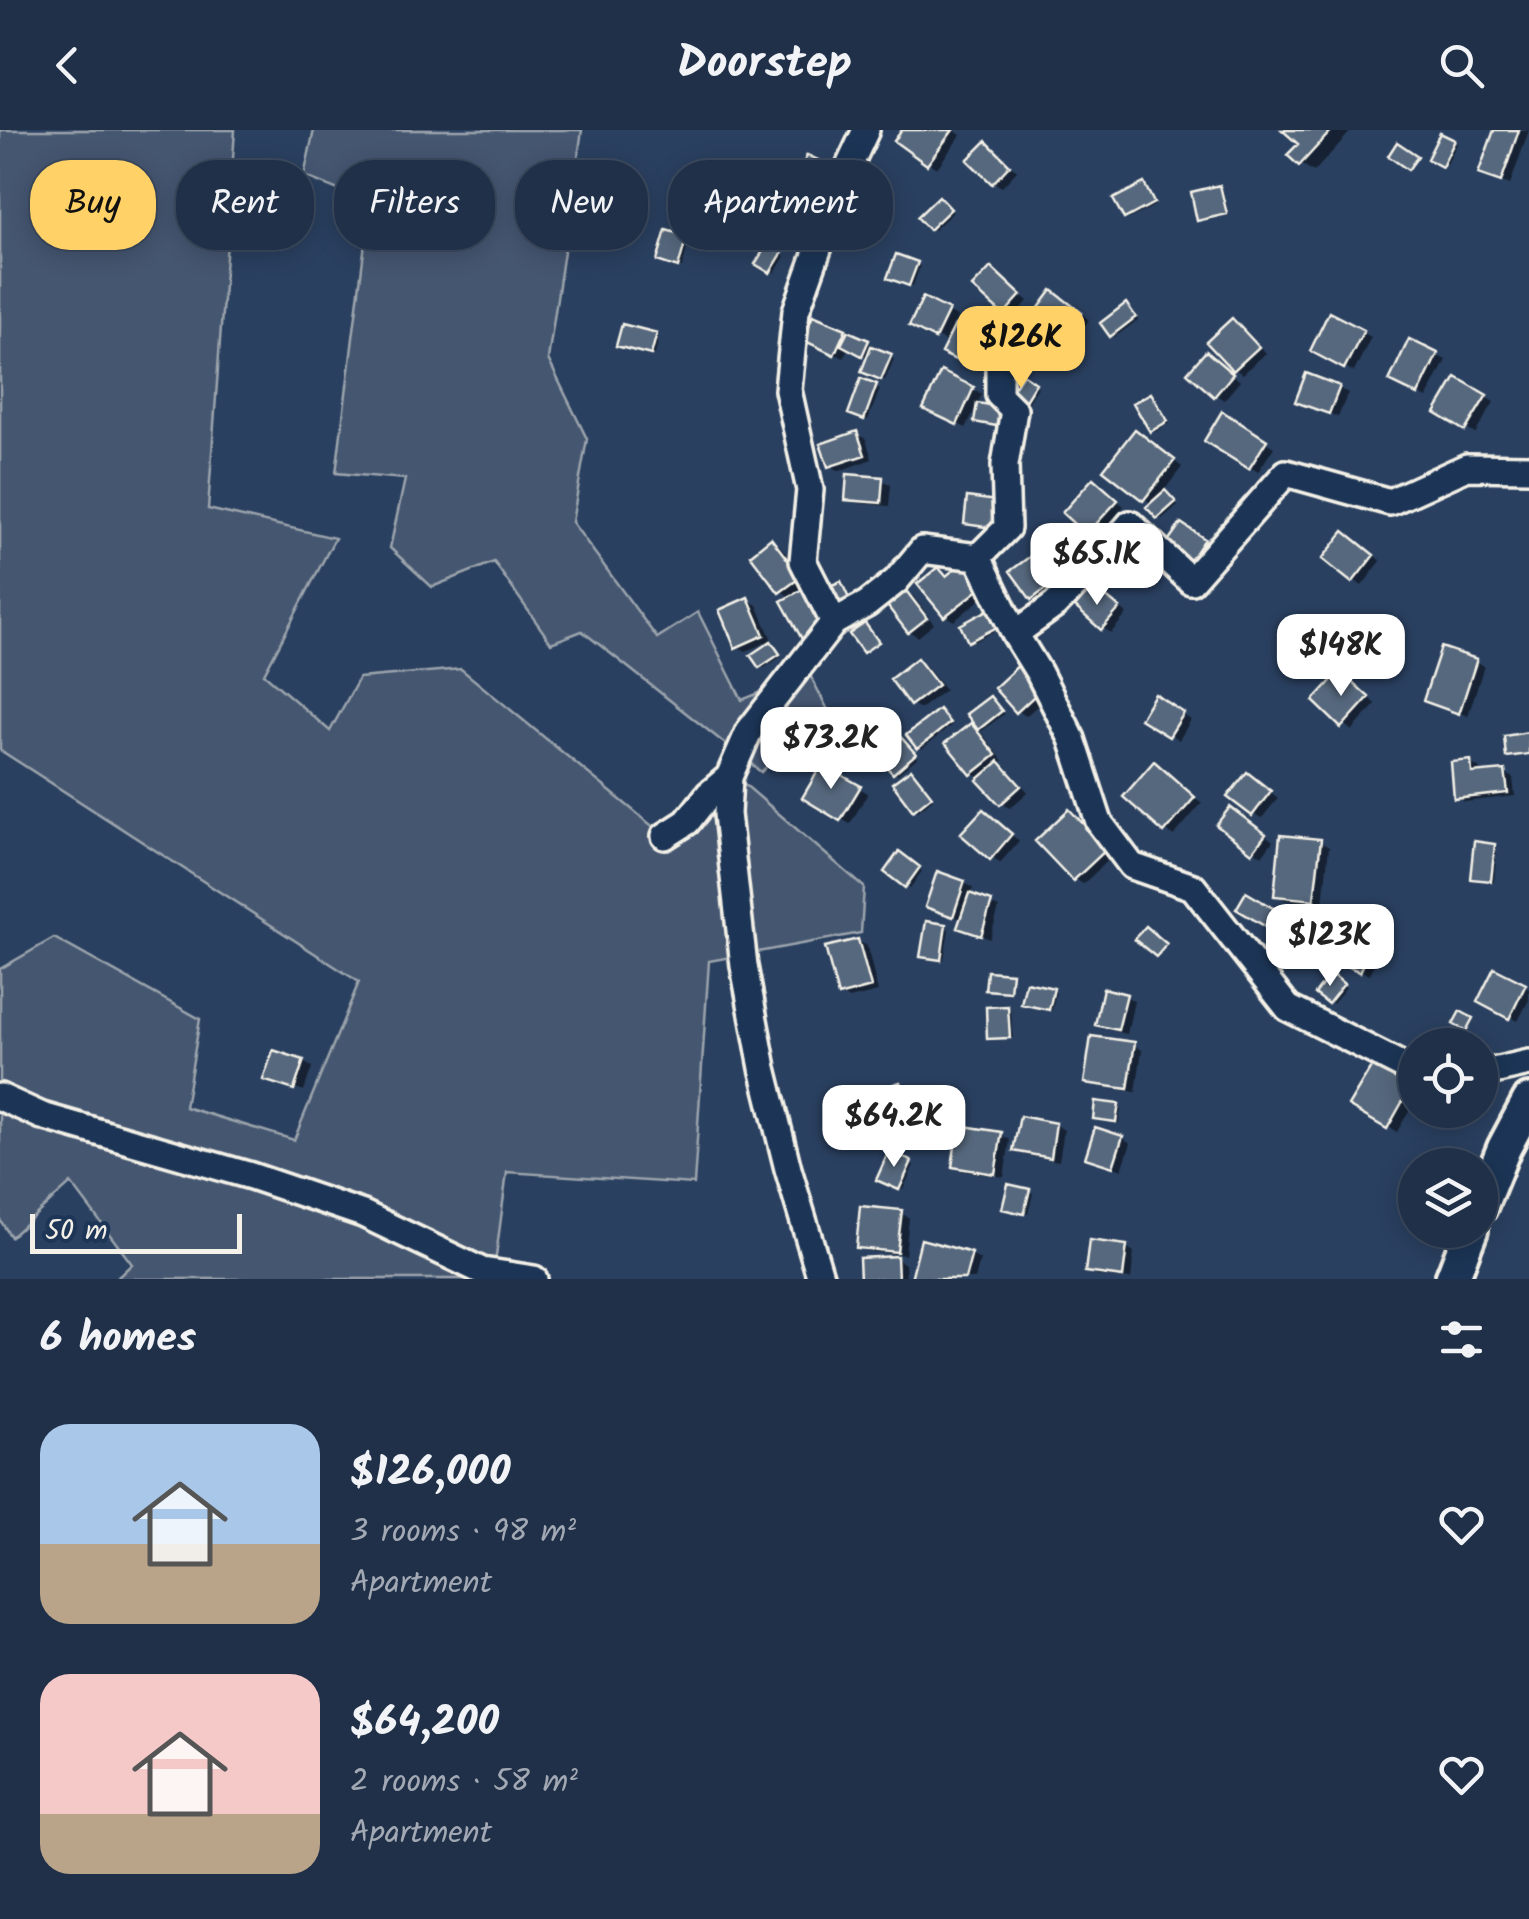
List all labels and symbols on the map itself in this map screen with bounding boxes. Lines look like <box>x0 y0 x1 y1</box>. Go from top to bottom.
pin: $126K <box>951 306 1091 391</box>
pin: $65.1K <box>1016 523 1178 608</box>
pin: $148K <box>1271 614 1411 699</box>
pin: $73.2K <box>750 707 912 792</box>
pin: $123K <box>1260 904 1400 989</box>
pin: $64.2K <box>813 1085 975 1170</box>
scale bar <box>30 1209 242 1254</box>

